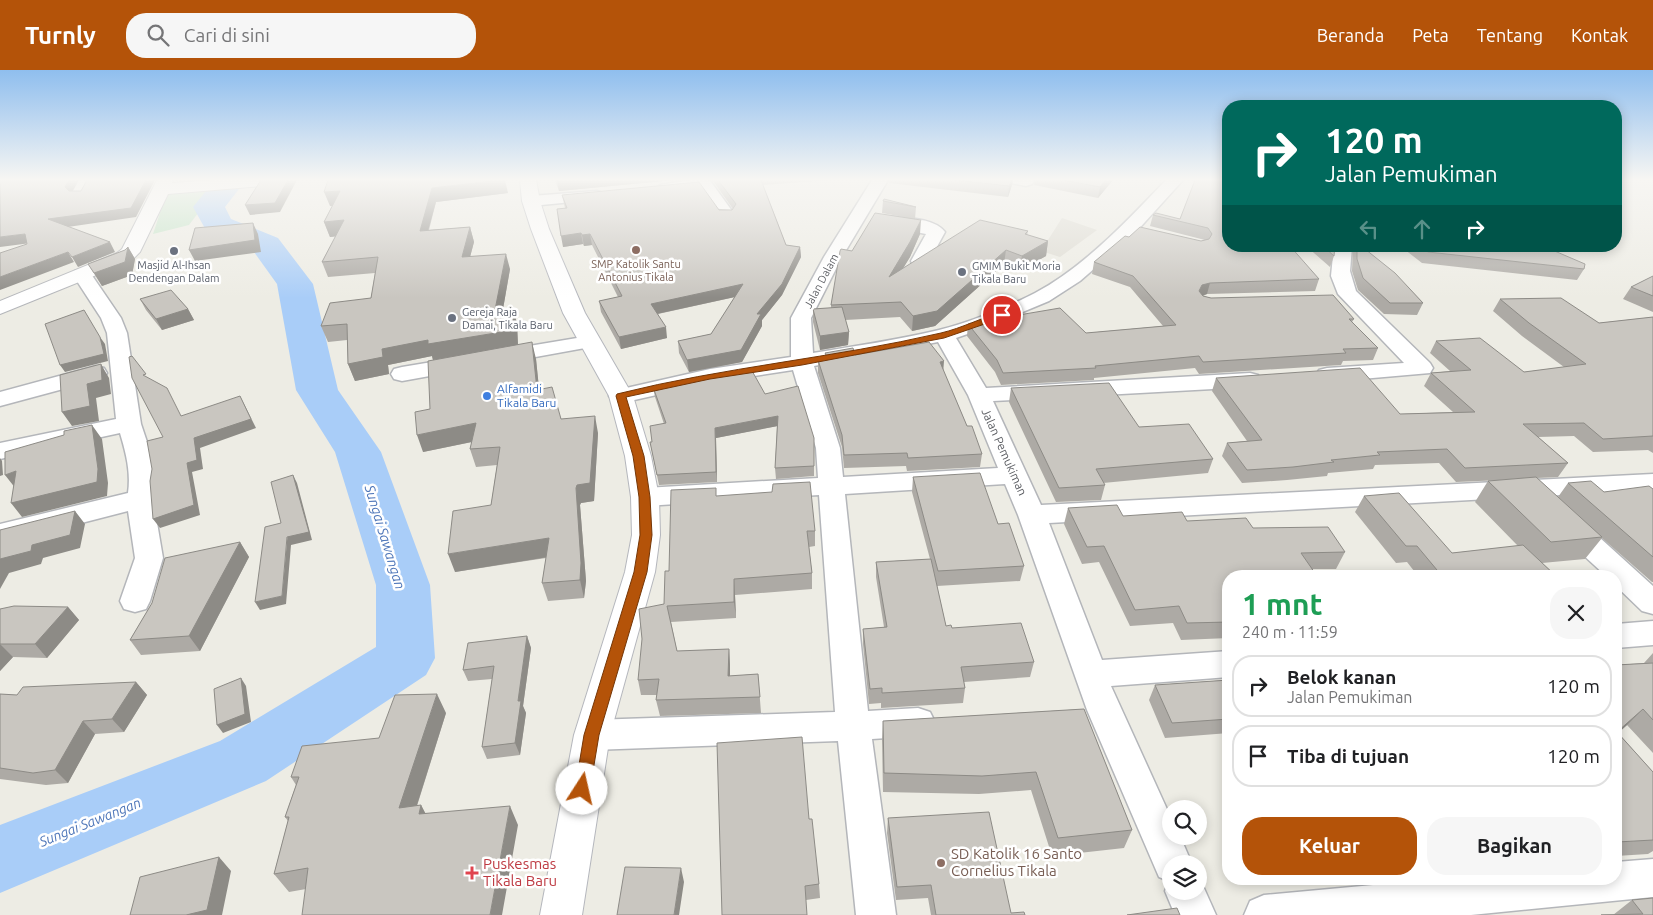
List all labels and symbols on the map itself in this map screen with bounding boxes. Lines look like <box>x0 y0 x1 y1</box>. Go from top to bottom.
marker: SMP Katolik Santu Antonius Tikala <box>630 244 642 256</box>
marker: Masjid Al-Ihsan Dendengan Dalam <box>168 245 180 257</box>
street label: Jalan Dalam <box>802 252 840 310</box>
place label: SMP Katolik Santu Antonius Tikala <box>591 258 681 283</box>
place label: Masjid Al-Ihsan Dendengan Dalam <box>128 259 220 284</box>
place label: GMIM Bukit Moria Tikala Baru <box>972 260 1061 285</box>
marker: GMIM Bukit Moria Tikala Baru <box>956 266 968 278</box>
pin <box>981 294 1023 336</box>
place label: Gereja Raja Damai, Tikala Baru <box>462 306 553 331</box>
marker: Gereja Raja Damai, Tikala Baru <box>446 312 458 324</box>
place label: Alfamidi Tikala Baru <box>497 382 556 409</box>
marker: Alfamidi Tikala Baru <box>481 390 493 402</box>
street label: Jalan Pemukiman <box>979 406 1030 497</box>
water label: Sungai Sawangan <box>361 482 408 591</box>
position arrow <box>555 762 607 814</box>
water label: Sungai Sawangan <box>36 794 143 850</box>
place label: SD Katolik 16 Santo Cornelius Tikala <box>951 845 1082 879</box>
place label: Puskesmas Tikala Baru <box>483 855 557 889</box>
marker: SD Katolik 16 Santo Cornelius Tikala <box>935 857 947 869</box>
marker: Puskesmas Tikala Baru <box>465 866 479 880</box>

